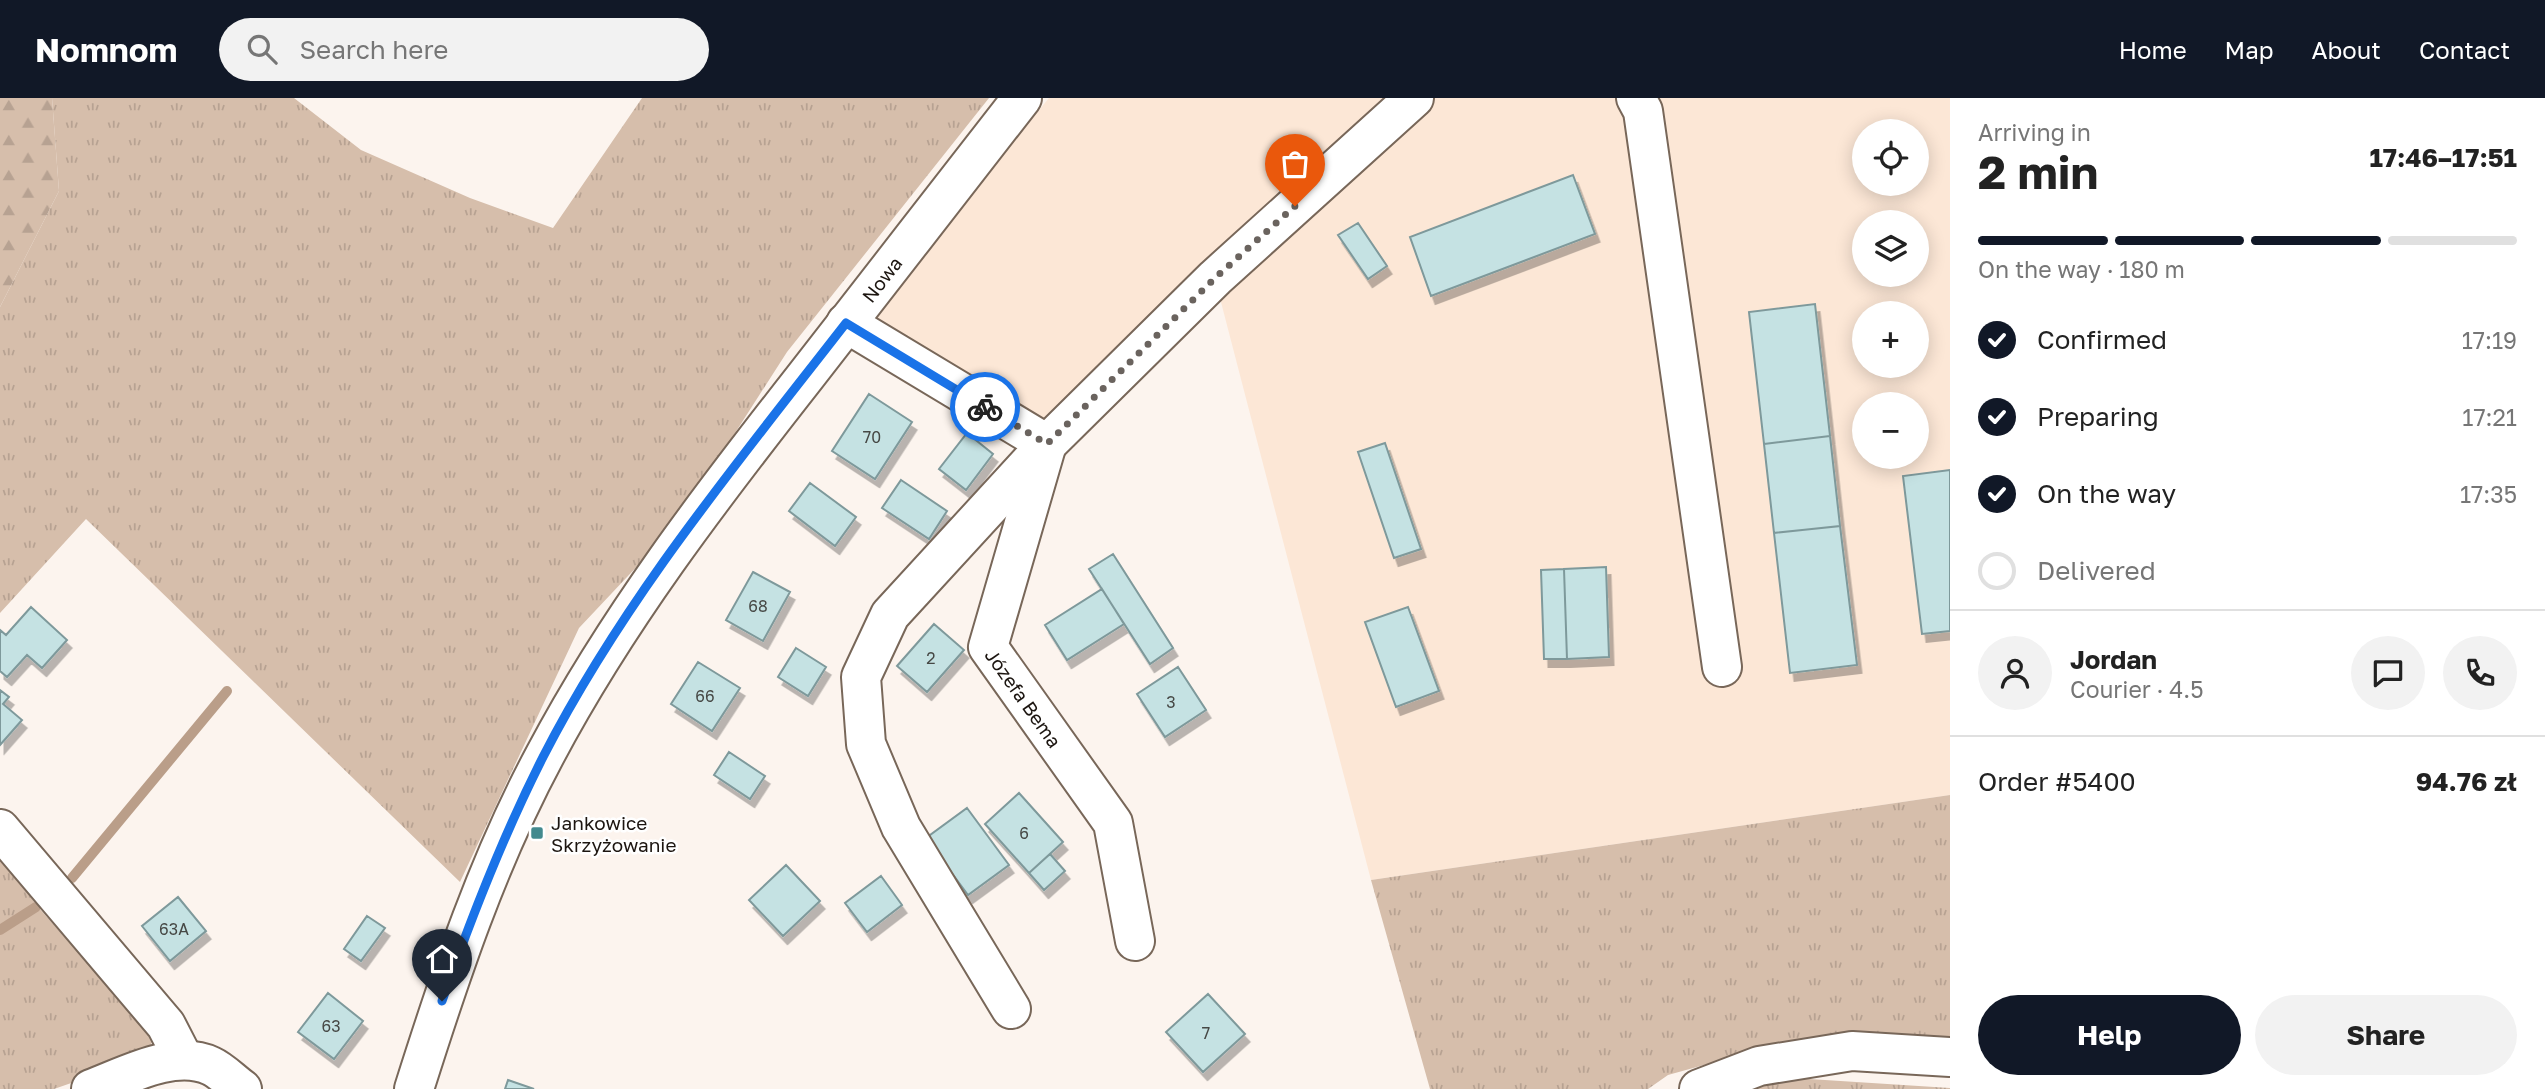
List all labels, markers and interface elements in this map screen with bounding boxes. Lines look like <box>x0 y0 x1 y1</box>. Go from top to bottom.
search box <box>219 18 709 81</box>
text: Nomnom <box>35 30 177 69</box>
icon: search <box>243 30 281 68</box>
text: Search here <box>299 34 448 65</box>
text: Home <box>2119 35 2187 64</box>
text: Map <box>2225 35 2274 64</box>
text: About <box>2312 35 2381 64</box>
text: Contact <box>2419 35 2510 64</box>
text: Arriving in <box>1978 118 2091 146</box>
map controls <box>1852 119 1929 469</box>
button: locate <box>1852 119 1929 196</box>
pin <box>1265 134 1325 206</box>
text: 17:46–17:51 <box>2369 142 2517 173</box>
text: 2 min <box>1978 144 2098 199</box>
icon: bag <box>1276 145 1314 183</box>
button: layers <box>1852 210 1929 287</box>
street label: Nowa <box>856 252 906 306</box>
text: On the way · 180 m <box>1978 255 2185 283</box>
button: + <box>1852 301 1929 378</box>
icon: check <box>1978 321 2016 359</box>
text: Confirmed <box>2037 324 2167 355</box>
text: 17:19 <box>2462 326 2517 354</box>
courier <box>950 372 1020 442</box>
icon: bike <box>966 388 1004 426</box>
button: − <box>1852 392 1929 469</box>
icon: check <box>1978 398 2016 436</box>
text: Preparing <box>2037 401 2159 432</box>
text: 17:21 <box>2462 403 2517 431</box>
house number: 70 <box>863 427 881 447</box>
icon: check <box>1978 475 2016 513</box>
text: On the way <box>2037 478 2176 509</box>
text: 17:35 <box>2460 480 2517 508</box>
text: Delivered <box>2037 555 2156 586</box>
house number: 68 <box>748 596 768 616</box>
button: person <box>1978 636 2052 710</box>
button: chat <box>2351 636 2425 710</box>
button: phone <box>2443 636 2517 710</box>
street label: Józefa Bema <box>981 644 1067 751</box>
text: Jordan <box>2070 644 2157 675</box>
house number: 2 <box>926 648 936 668</box>
text: Courier · 4.5 <box>2070 675 2203 703</box>
house number: 66 <box>695 686 715 706</box>
house number: 3 <box>1166 692 1176 712</box>
text: Order #5400 <box>1978 766 2136 797</box>
text: 94.76 zł <box>2416 766 2517 797</box>
place label: Jankowice Skrzyżowanie <box>551 811 676 856</box>
house number: 6 <box>1019 823 1029 843</box>
marker: Jankowice Skrzyżowanie <box>529 825 545 841</box>
house number: 63A <box>159 919 189 939</box>
pin <box>412 929 472 1001</box>
icon: home <box>423 940 461 978</box>
button: Help <box>1978 995 2241 1075</box>
button: Share <box>2255 995 2517 1075</box>
house number: 63 <box>321 1016 341 1036</box>
house number: 7 <box>1202 1023 1210 1043</box>

